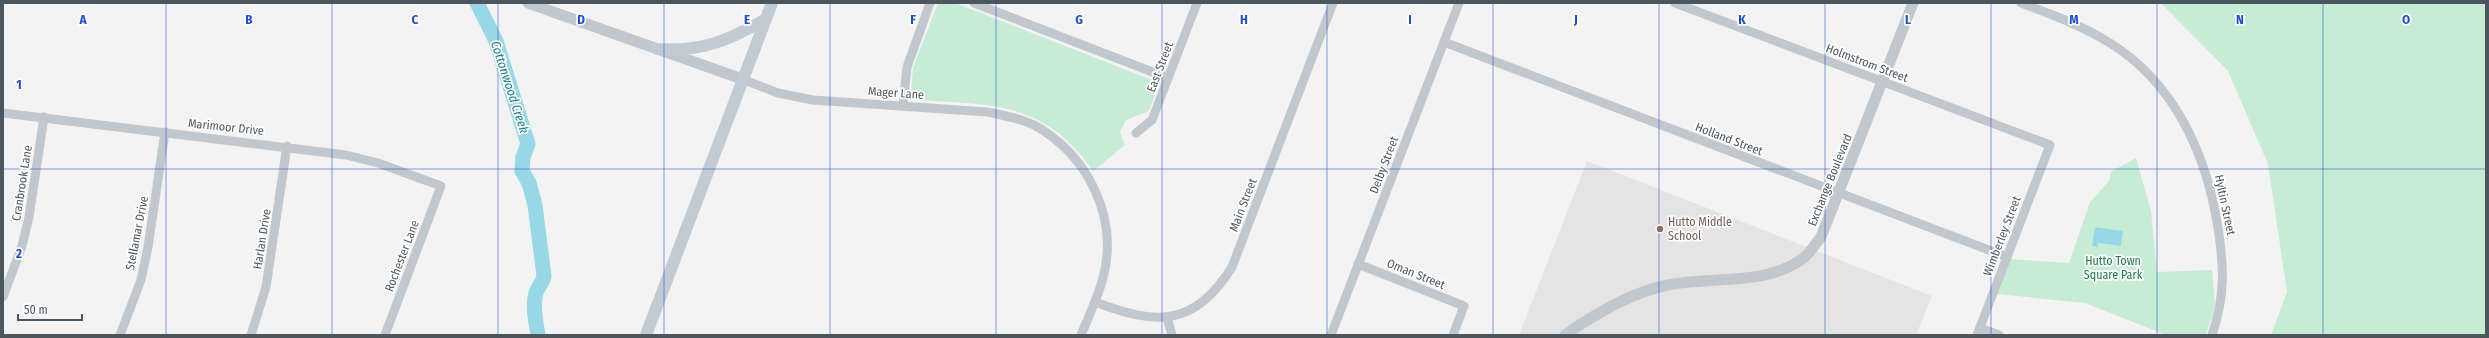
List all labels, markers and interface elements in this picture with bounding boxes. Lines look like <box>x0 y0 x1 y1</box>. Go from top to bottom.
text: A <box>78 12 87 27</box>
text: B <box>245 12 253 27</box>
text: C <box>412 12 419 27</box>
text: D <box>577 12 585 27</box>
text: E <box>744 12 750 27</box>
text: F <box>910 12 916 27</box>
text: G <box>1075 12 1083 27</box>
text: H <box>1240 12 1248 27</box>
text: I <box>1408 12 1412 27</box>
text: J <box>1573 12 1578 27</box>
text: K <box>1738 12 1746 27</box>
text: L <box>1905 12 1911 27</box>
text: M <box>2069 12 2079 27</box>
text: N <box>2236 12 2244 27</box>
text: O <box>2402 12 2410 27</box>
water label: Cottonwood Creek <box>488 39 532 136</box>
street label: East Street <box>1144 40 1176 94</box>
street label: Holmstrom Street <box>1824 41 1910 85</box>
text: 1 <box>16 77 22 92</box>
street label: Mager Lane <box>868 84 925 102</box>
street label: Marimoor Drive <box>188 116 265 138</box>
street label: Holland Street <box>1693 120 1765 158</box>
street label: Exchange Boulevard <box>1805 132 1855 228</box>
street label: Delby Street <box>1367 134 1401 196</box>
street label: Cranbrook Lane <box>9 144 35 222</box>
street label: Hyltin Street <box>2212 174 2238 237</box>
street label: Main Street <box>1226 176 1260 234</box>
street label: Wimberley Street <box>1980 194 2024 278</box>
street label: Stellamar Drive <box>123 195 151 271</box>
street label: Harlan Drive <box>250 208 274 270</box>
place label: Hutto Middle School <box>1668 215 1732 243</box>
street label: Rochester Lane <box>382 218 422 294</box>
marker: Hutto Middle School <box>1655 224 1665 234</box>
text: 2 <box>15 246 22 261</box>
park label: Hutto Town Square Park <box>2084 254 2143 282</box>
street label: Oman Street <box>1385 256 1447 292</box>
scale bar <box>18 296 82 322</box>
text: 50 m <box>24 303 48 317</box>

